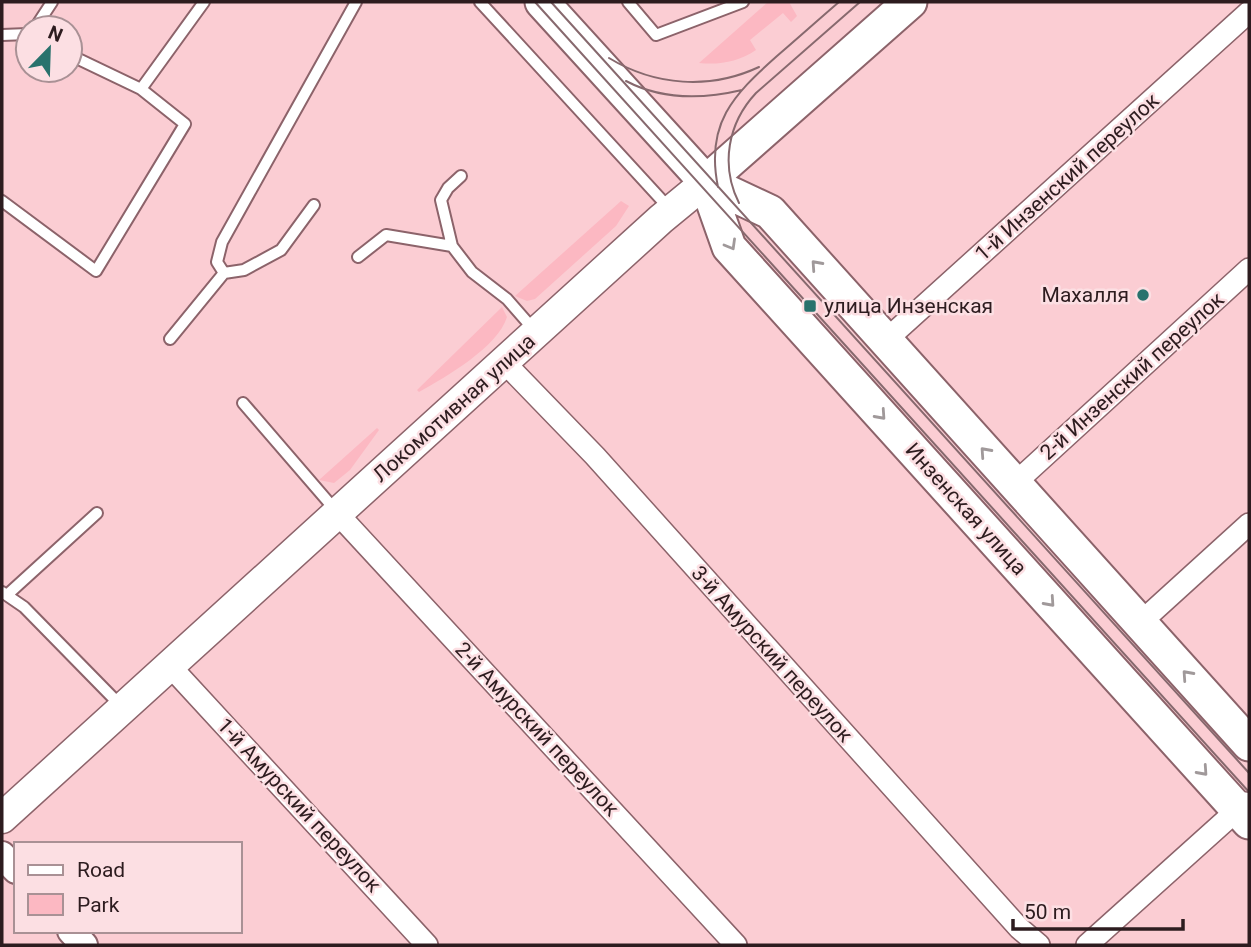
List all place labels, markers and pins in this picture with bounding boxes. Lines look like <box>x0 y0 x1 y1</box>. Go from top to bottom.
place label: Махалля <box>1042 283 1129 307</box>
marker: Махалля <box>1135 287 1151 303</box>
place label: улица Инзенская <box>824 294 993 318</box>
marker: улица Инзенская <box>802 298 818 314</box>

